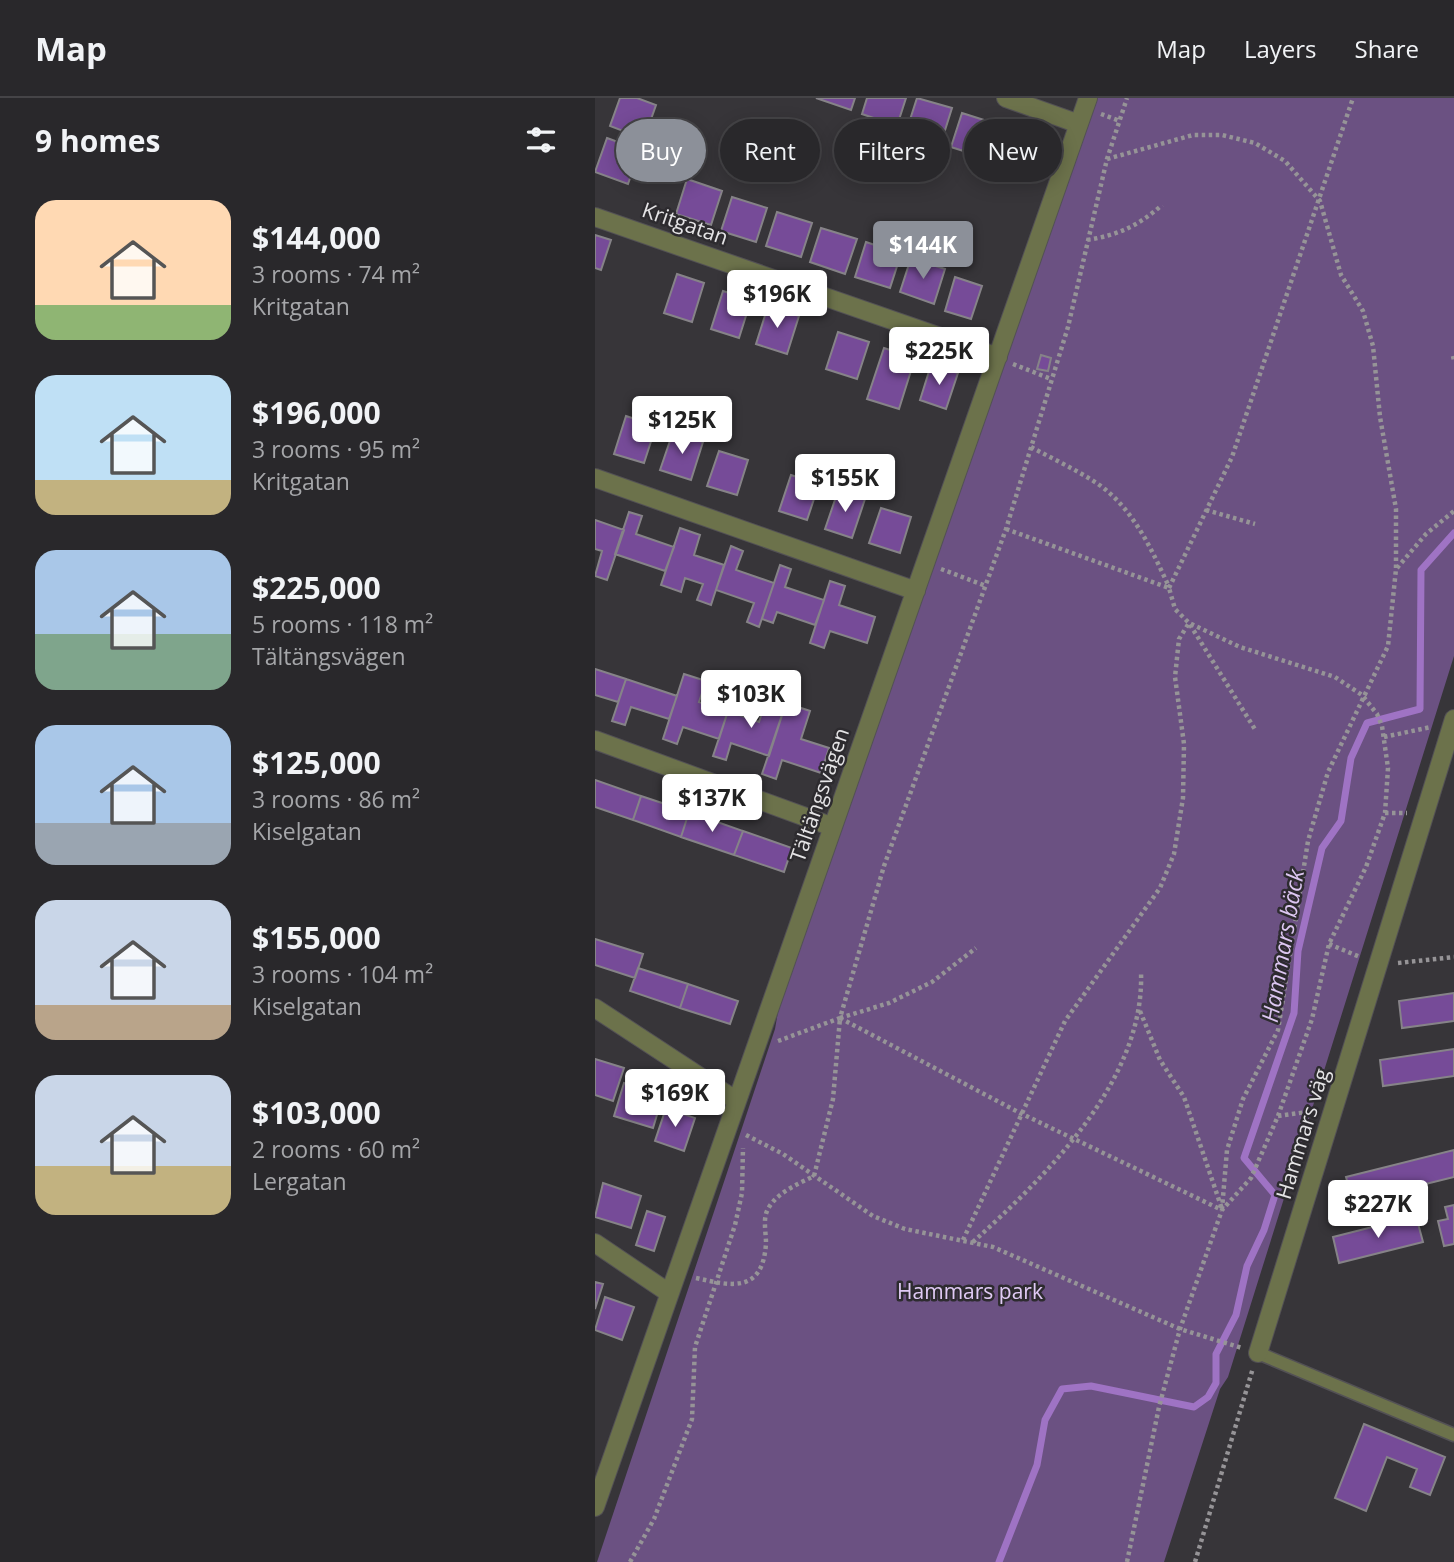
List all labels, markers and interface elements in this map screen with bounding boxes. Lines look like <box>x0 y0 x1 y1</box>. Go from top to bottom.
text: Map <box>35 26 107 71</box>
text: Map <box>1156 32 1206 65</box>
text: Layers <box>1244 32 1317 65</box>
text: Share <box>1355 32 1419 65</box>
chip: Buy <box>616 119 706 182</box>
chip: Rent <box>720 119 820 182</box>
chip: Filters <box>834 119 950 182</box>
chip: New <box>964 119 1062 182</box>
text: 9 homes <box>35 120 160 161</box>
icon: filters <box>522 121 560 159</box>
street label: Kritgatan <box>639 195 732 251</box>
text: $144,000 <box>252 217 381 258</box>
pin: $144K <box>874 222 972 281</box>
icon: home <box>91 228 175 312</box>
text: $144K <box>889 228 957 260</box>
text: 3 rooms · 74 m² <box>252 258 420 290</box>
pin: $196K <box>728 271 826 330</box>
text: $196K <box>743 277 811 309</box>
text: Kritgatan <box>252 290 350 322</box>
pin: $225K <box>890 328 988 387</box>
text: $225K <box>905 334 973 366</box>
text: $196,000 <box>252 392 381 433</box>
pin: $125K <box>633 396 731 456</box>
icon: home <box>91 403 175 487</box>
text: $125K <box>648 403 716 435</box>
text: 3 rooms · 95 m² <box>252 433 420 465</box>
pin: $155K <box>796 454 894 514</box>
text: $155K <box>811 461 879 493</box>
text: Kritgatan <box>252 465 350 497</box>
text: $225,000 <box>252 567 381 608</box>
icon: home <box>91 578 175 662</box>
text: 5 rooms · 118 m² <box>252 608 433 640</box>
text: Tältängsvägen <box>252 640 406 672</box>
pin: $103K <box>702 670 800 730</box>
text: $103K <box>717 677 785 709</box>
street label: Tältängsvägen <box>783 724 855 866</box>
text: $125,000 <box>252 742 381 783</box>
icon: home <box>91 753 175 837</box>
pin: $137K <box>663 774 761 834</box>
text: $137K <box>678 781 746 813</box>
text: 3 rooms · 86 m² <box>252 783 420 815</box>
text: Kiselgatan <box>252 815 362 847</box>
water label: Hammars bäck <box>1253 866 1311 1025</box>
text: $155,000 <box>252 917 381 958</box>
icon: home <box>91 928 175 1012</box>
text: 3 rooms · 104 m² <box>252 958 433 990</box>
text: Kiselgatan <box>252 990 362 1022</box>
street label: Hammars väg <box>1269 1065 1335 1203</box>
pin: $169K <box>626 1070 724 1129</box>
text: $169K <box>641 1076 709 1108</box>
text: $103,000 <box>252 1092 381 1133</box>
icon: home <box>91 1103 175 1187</box>
text: 2 rooms · 60 m² <box>252 1133 420 1165</box>
text: Lergatan <box>252 1165 347 1197</box>
pin: $227K <box>1329 1180 1427 1240</box>
text: $227K <box>1344 1187 1412 1219</box>
park label: Hammars park <box>897 1277 1043 1305</box>

